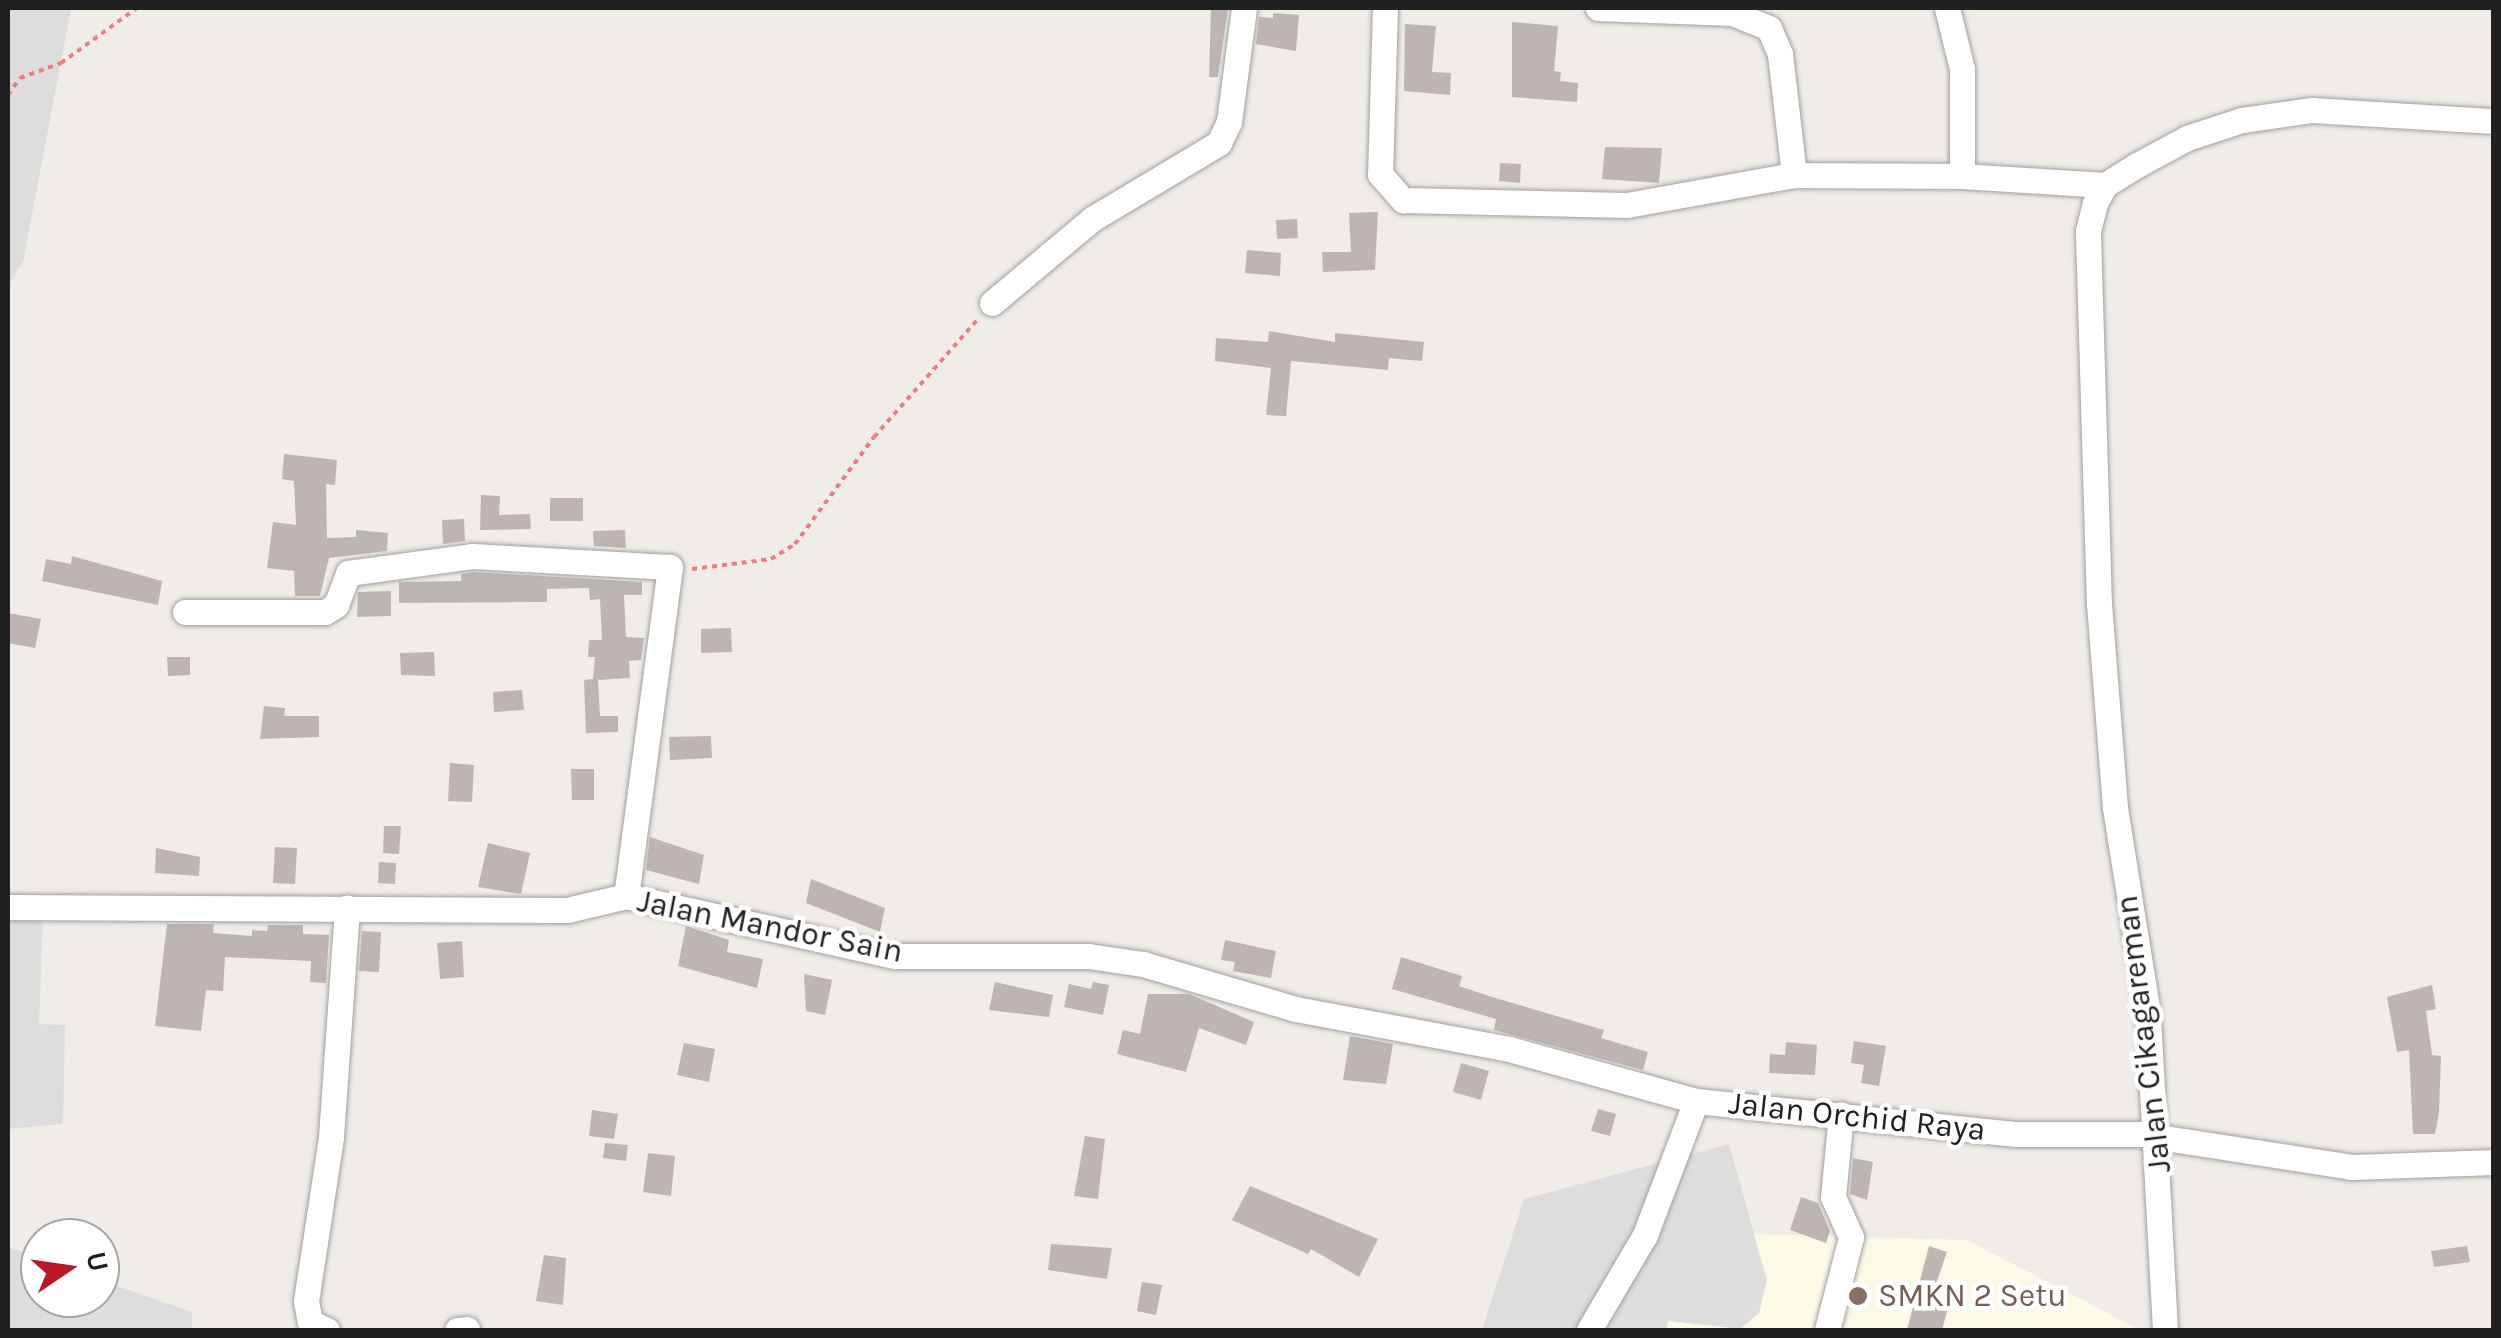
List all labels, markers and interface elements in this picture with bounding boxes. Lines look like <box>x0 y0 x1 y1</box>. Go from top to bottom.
street label: Jalan Mandor Sain <box>634 882 906 972</box>
street label: Jalan Cikagareman <box>2108 893 2180 1175</box>
street label: Jalan Orchid Raya <box>1727 1084 1987 1150</box>
north arrow <box>20 1218 120 1318</box>
text: U <box>80 1248 116 1275</box>
place label: SMKN 2 Setu <box>1878 1277 2067 1315</box>
marker: SMKN 2 Setu <box>1847 1285 1869 1307</box>

